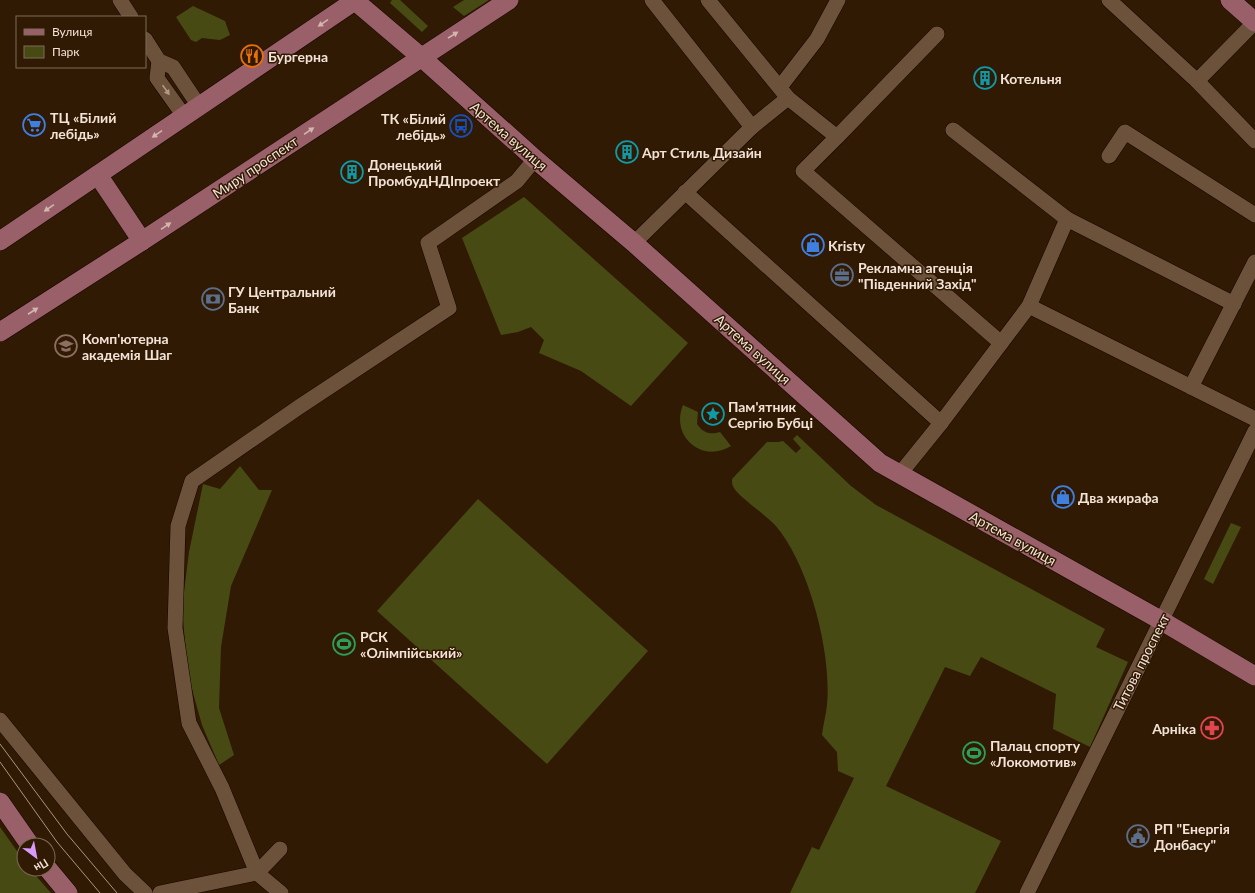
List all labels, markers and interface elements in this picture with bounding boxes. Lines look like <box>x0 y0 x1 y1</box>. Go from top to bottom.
legend <box>16 16 146 68</box>
one-way arrow <box>317 19 328 27</box>
text: Вулиця <box>52 24 92 39</box>
one-way arrow <box>448 31 459 39</box>
restaurant icon: Бургерна <box>239 43 265 69</box>
text: Парк <box>52 44 80 59</box>
place label: Бургерна <box>268 48 328 65</box>
building icon: Котельня <box>972 65 998 91</box>
place label: Котельня <box>1000 70 1062 87</box>
one-way arrow <box>162 85 170 95</box>
street label: Артема вулиця <box>467 98 551 174</box>
place label: ТЦ «Білий лебідь» <box>50 109 116 142</box>
place label: ТК «Білий лебідь» <box>381 110 446 143</box>
supermarket icon: ТЦ «Білий лебідь» <box>21 112 47 138</box>
bus stop icon: ТК «Білий лебідь» <box>448 113 474 139</box>
one-way arrow <box>303 127 315 134</box>
one-way arrow <box>151 130 162 138</box>
street label: Миру проспект <box>209 132 301 202</box>
building icon: Арт Стиль Дизайн <box>614 139 640 165</box>
place label: Арт Стиль Дизайн <box>641 144 762 161</box>
place label: Донецький ПромбудНДІпроект <box>368 156 501 189</box>
building icon: Донецький ПромбудНДІпроект <box>339 159 365 185</box>
one-way arrow <box>44 204 54 212</box>
one-way arrow <box>160 222 172 229</box>
shop icon: Kristy <box>800 232 826 258</box>
place label: Kristy <box>828 237 866 254</box>
place label: Рекламна агенція "Південний Захід" <box>858 259 977 292</box>
office icon: Рекламна агенція "Південний Захід" <box>829 262 855 288</box>
place label: ГУ Центральний Банк <box>228 283 336 316</box>
bank icon: ГУ Центральний Банк <box>200 286 226 312</box>
one-way arrow <box>28 307 38 315</box>
street label: Артема вулиця <box>711 310 795 388</box>
place label: Комп'ютерна академія Шаг <box>82 330 172 363</box>
school or university icon: Комп'ютерна академія Шаг <box>53 333 79 359</box>
place label: Пам'ятник Сергію Бубці <box>728 398 813 431</box>
place icon: Пам'ятник Сергію Бубці <box>700 401 726 427</box>
shop icon: Два жирафа <box>1050 484 1076 510</box>
place label: Два жирафа <box>1078 489 1159 506</box>
street label: Артема вулиця <box>967 507 1059 569</box>
street label: Титова проспект <box>1109 610 1173 714</box>
place label: РСК «Олімпійський» <box>360 628 463 661</box>
sports icon: РСК «Олімпійський» <box>331 631 357 657</box>
pharmacy icon: Арніка <box>1199 715 1225 741</box>
place label: Арніка <box>1151 720 1196 737</box>
place label: Палац спорту «Локомотив» <box>990 737 1081 770</box>
sports icon: Палац спорту «Локомотив» <box>961 740 987 766</box>
place label: РП "Енергія Донбасу" <box>1154 820 1230 853</box>
public building icon: РП "Енергія Донбасу" <box>1125 823 1151 849</box>
north arrow <box>16 837 56 877</box>
text: Пн <box>32 857 51 875</box>

